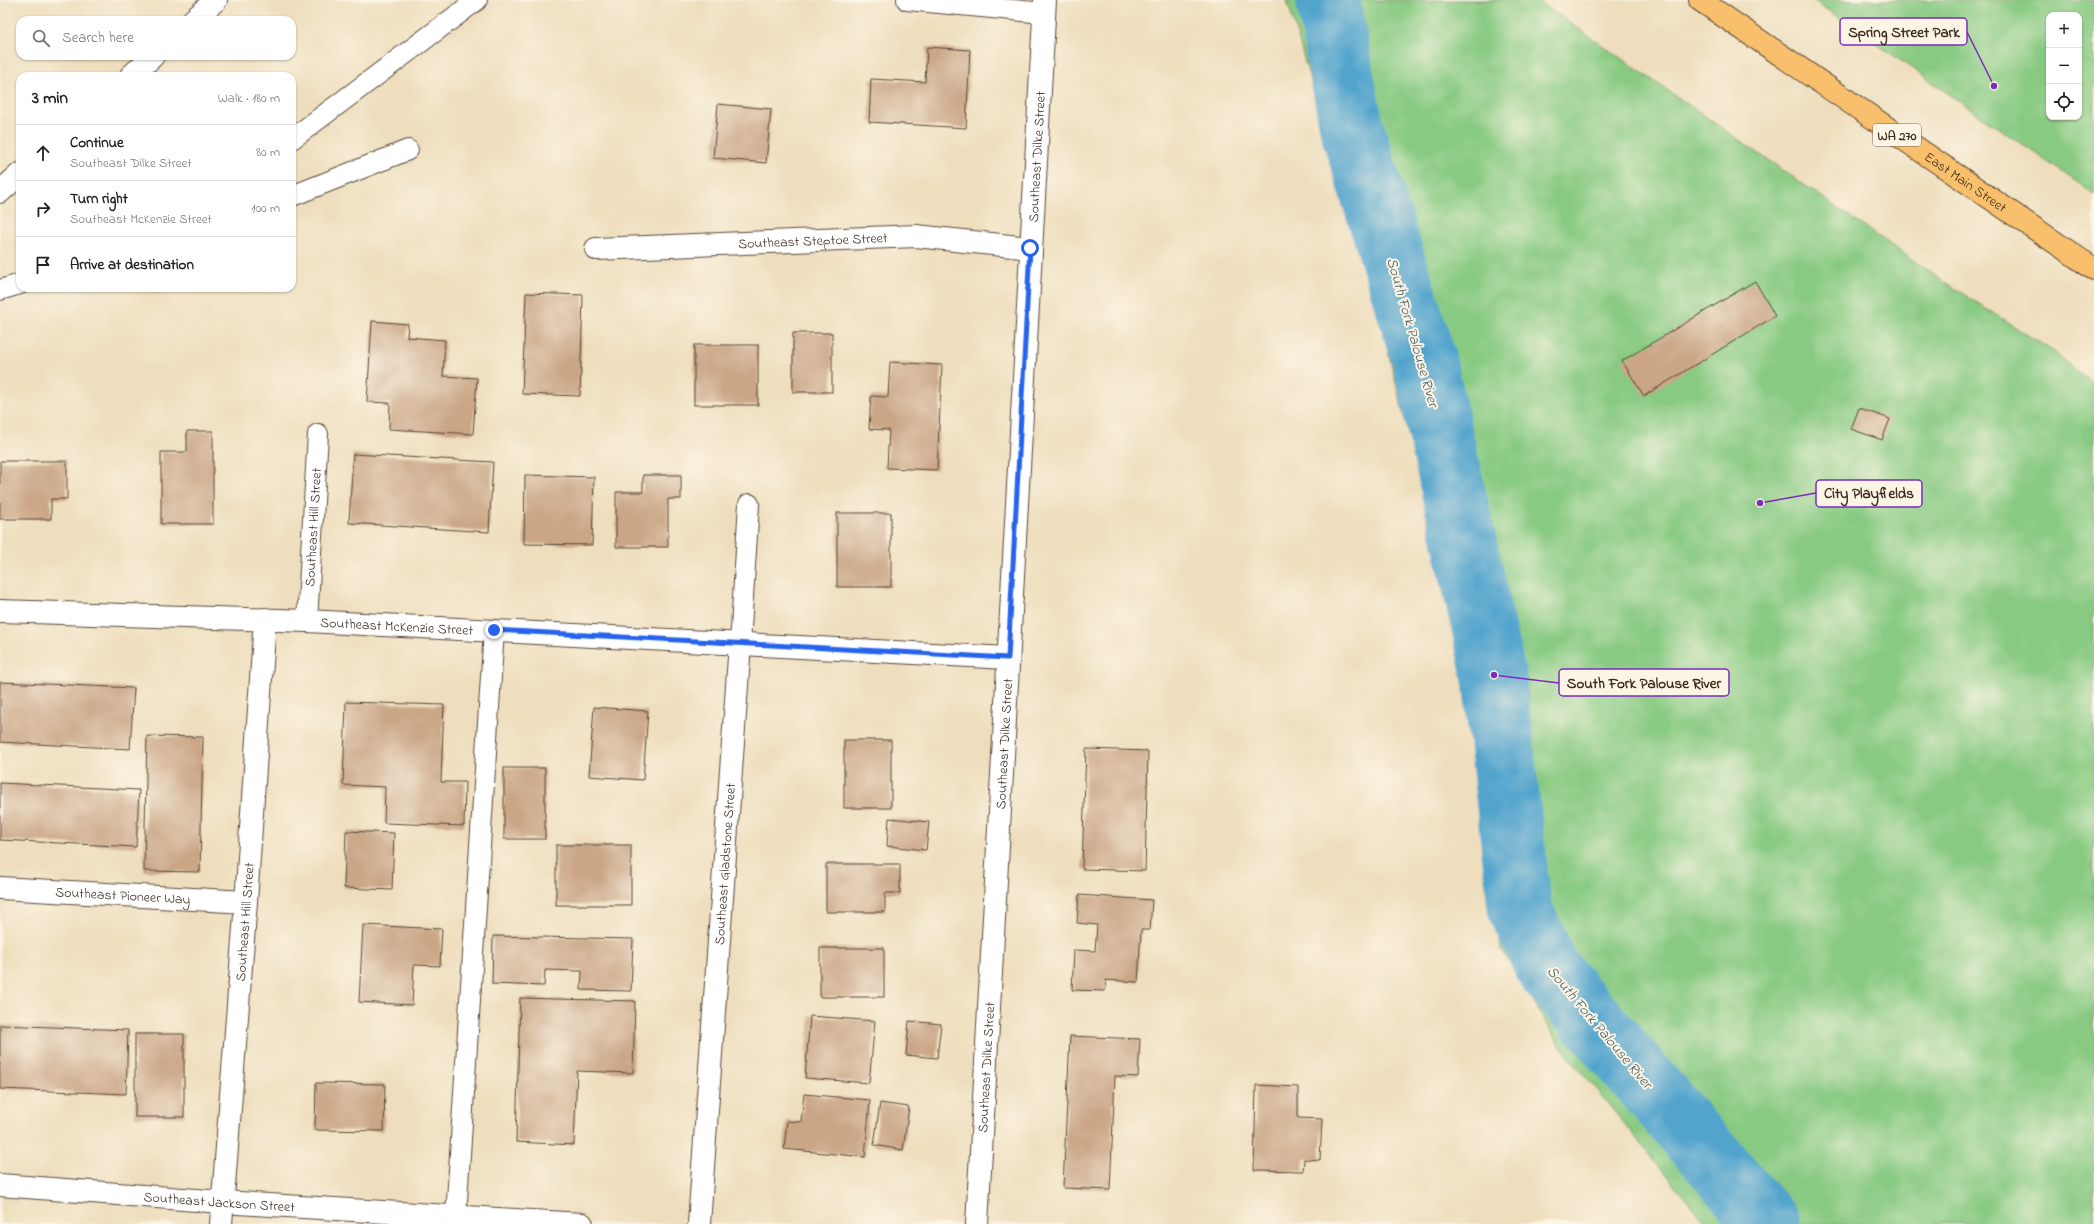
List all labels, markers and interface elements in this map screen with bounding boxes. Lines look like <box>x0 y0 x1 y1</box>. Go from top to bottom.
map controls <box>2046 12 2082 120</box>
button: + <box>2046 12 2082 48</box>
search box <box>16 16 296 60</box>
callout: Spring Street Park <box>1840 18 1967 45</box>
text: Spring Street Park <box>1848 22 1960 46</box>
icon: search <box>30 27 52 49</box>
text: Search here <box>62 27 134 49</box>
button: − <box>2046 48 2082 84</box>
button: locate <box>2046 84 2082 120</box>
text: 3 min <box>32 86 68 111</box>
text: Walk · 180 m <box>218 89 280 108</box>
street label: Southeast Dilke Street <box>1024 90 1052 223</box>
road number: WA 270 <box>1873 124 1921 146</box>
text: Continue <box>70 132 124 154</box>
icon: ahead <box>32 142 54 164</box>
text: 80 m <box>256 143 280 162</box>
street label: East Main Street <box>1920 147 2011 219</box>
text: Southeast Dilke Street <box>70 154 192 173</box>
text: Turn right <box>70 188 128 210</box>
icon: right <box>32 198 54 220</box>
text: 100 m <box>251 199 280 218</box>
text: Southeast McKenzie Street <box>70 210 212 229</box>
street label: Southeast Steptoe Street <box>738 228 888 255</box>
route start <box>1021 239 1039 257</box>
icon: arrive <box>32 254 54 276</box>
text: Arrive at destination <box>70 254 194 276</box>
water label: South Fork Palouse River <box>1380 255 1445 412</box>
street label: Southeast Hill Street <box>300 467 328 587</box>
callout: City Playfields <box>1816 480 1922 507</box>
text: City Playfields <box>1824 483 1914 507</box>
street label: Southeast McKenzie Street <box>320 613 474 642</box>
route end <box>485 621 503 639</box>
callout: South Fork Palouse River <box>1559 669 1729 696</box>
text: South Fork Palouse River <box>1567 673 1722 695</box>
street label: Southeast Dilke Street <box>991 677 1019 810</box>
street label: Southeast Gladstone Street <box>710 782 742 946</box>
street label: Southeast Hill Street <box>231 862 261 982</box>
street label: Southeast Pioneer Way <box>55 882 191 912</box>
water label: South Fork Palouse River <box>1541 961 1659 1096</box>
street label: Southeast Dilke Street <box>973 1001 1001 1133</box>
street label: Southeast Jackson Street <box>143 1187 296 1218</box>

